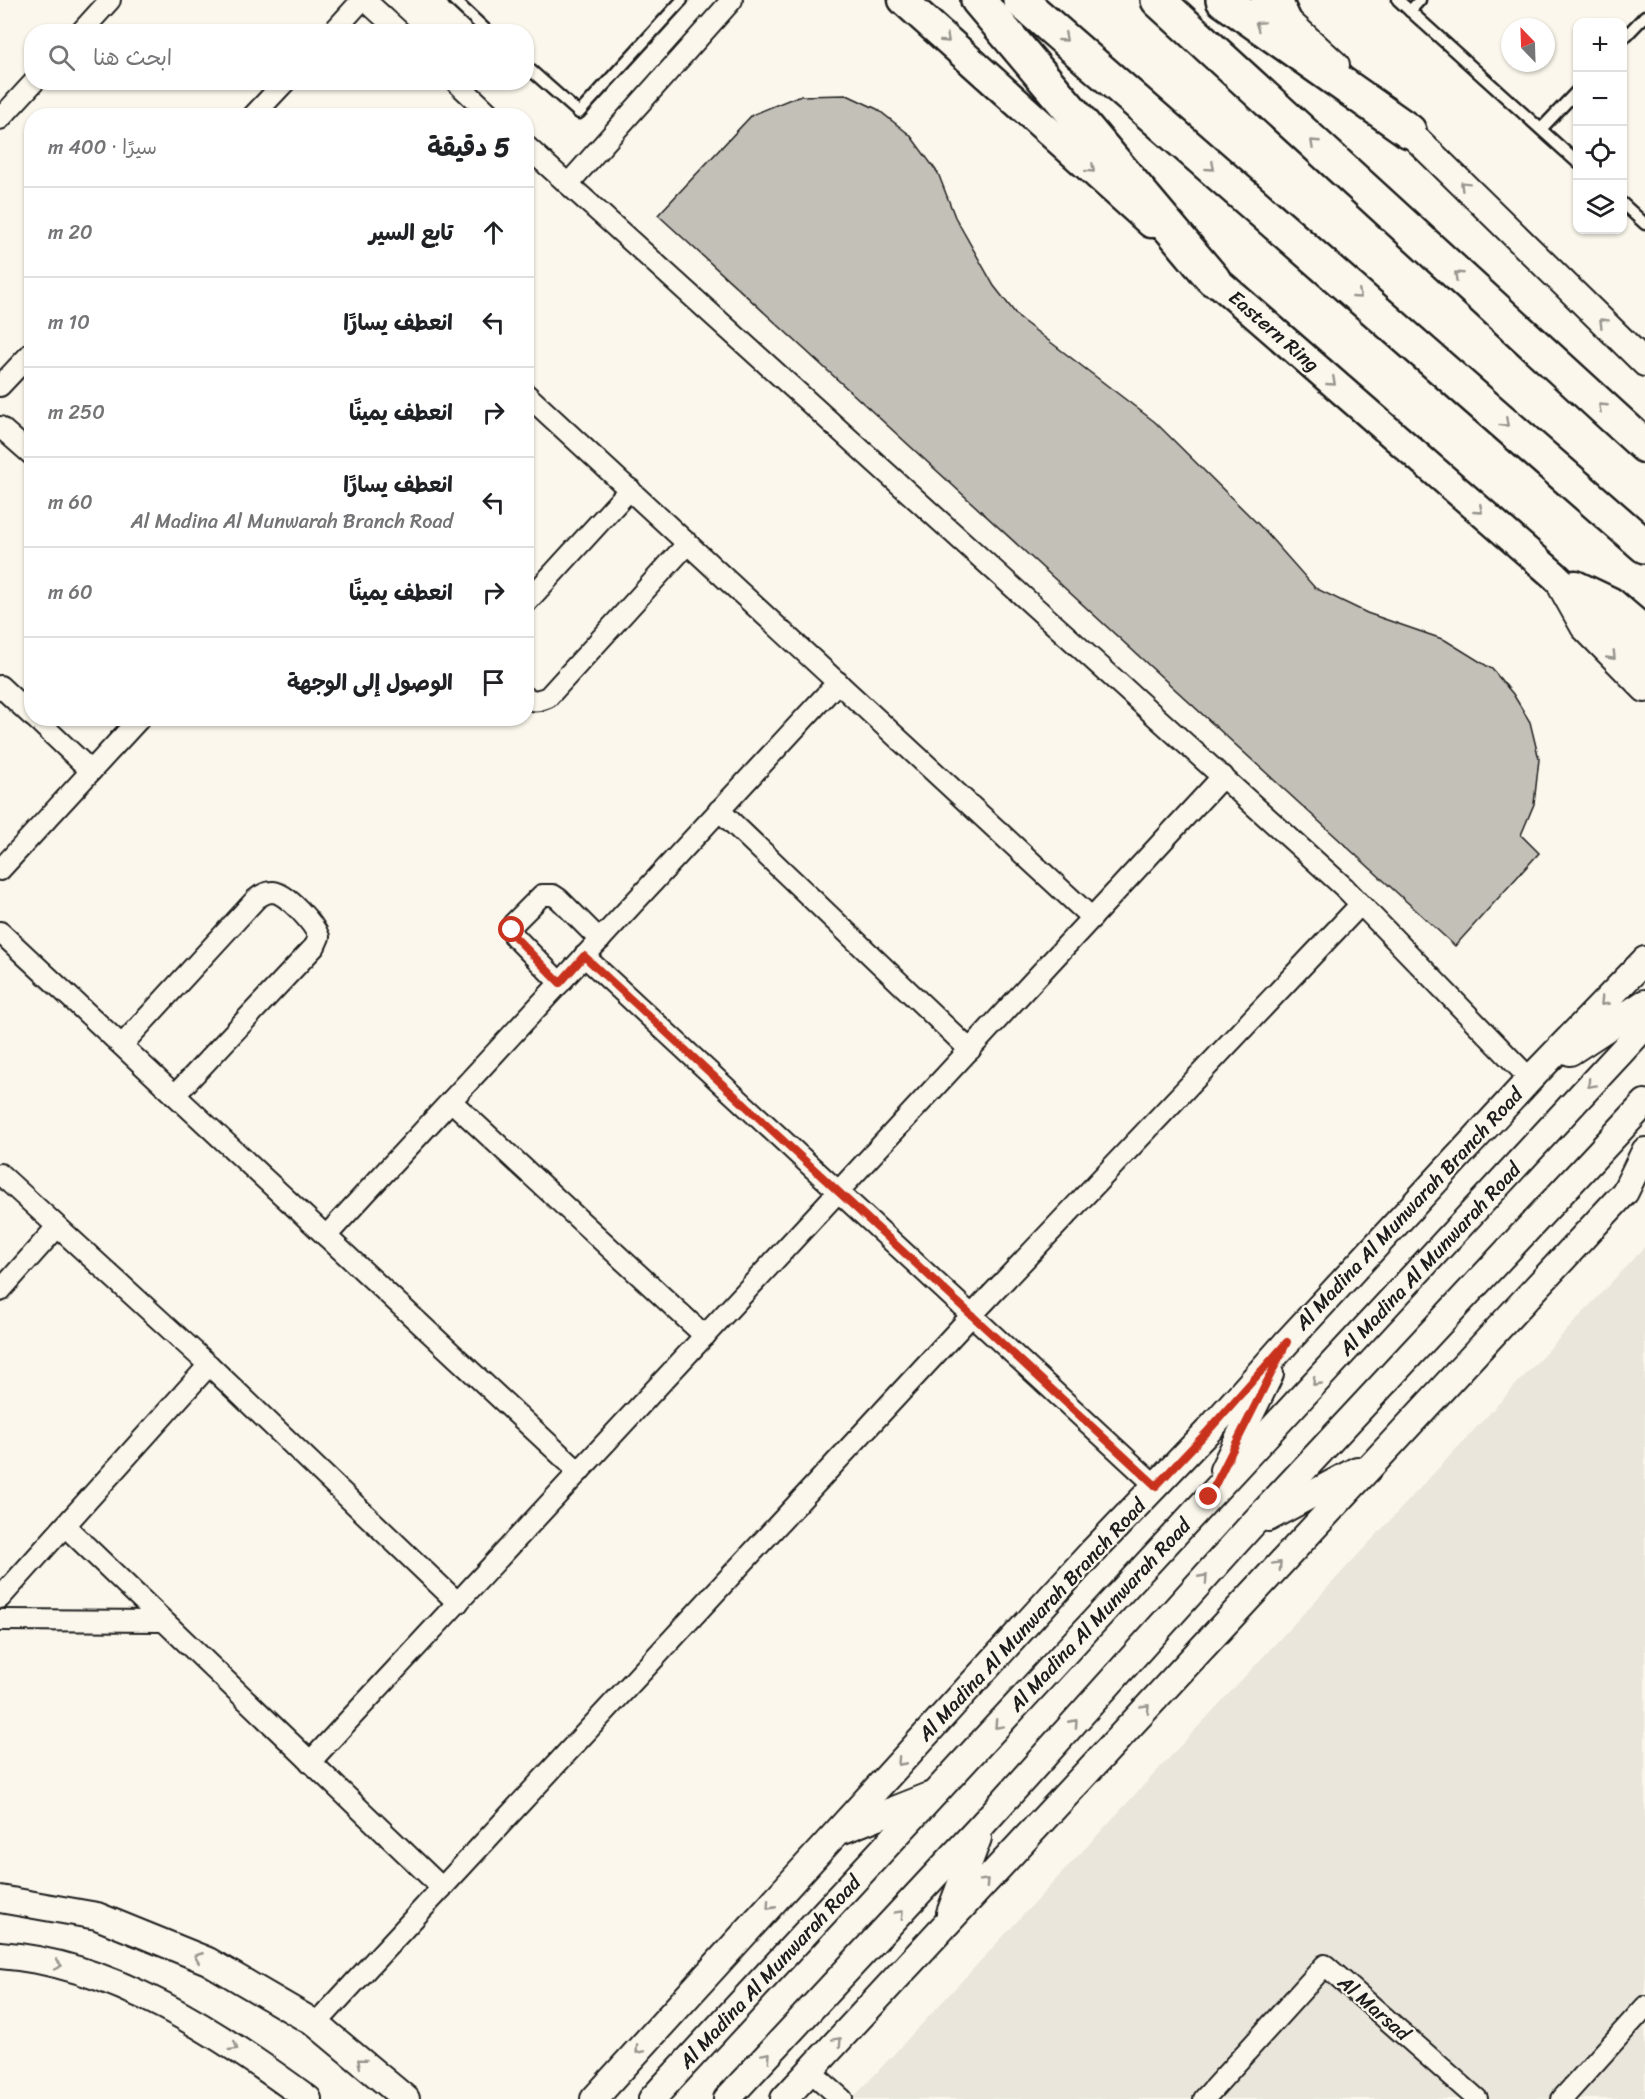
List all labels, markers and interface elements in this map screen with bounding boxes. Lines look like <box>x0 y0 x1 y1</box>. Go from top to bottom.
north arrow <box>1501 18 1555 72</box>
map controls <box>1573 18 1627 234</box>
button: + <box>1573 18 1627 72</box>
one-way arrow <box>1254 21 1265 32</box>
search box <box>24 24 534 90</box>
one-way arrow <box>1057 31 1068 42</box>
one-way arrow <box>939 32 950 43</box>
text: ابحث هنا <box>93 38 172 77</box>
icon: search <box>45 41 78 74</box>
button: − <box>1573 72 1627 126</box>
text: 5 دقيقة <box>427 124 510 170</box>
button: locate <box>1573 126 1627 180</box>
text: سيرًا · 400 m <box>48 130 157 165</box>
one-way arrow <box>1311 139 1321 150</box>
one-way arrow <box>1204 160 1215 171</box>
one-way arrow <box>1085 162 1095 173</box>
button: layers <box>1573 180 1627 234</box>
one-way arrow <box>1461 182 1472 193</box>
text: تابع السير <box>369 213 453 252</box>
text: 20 m <box>48 215 93 250</box>
icon: ahead <box>477 216 510 249</box>
one-way arrow <box>1454 271 1465 282</box>
street label: Eastern Ring <box>1220 281 1328 381</box>
one-way arrow <box>1351 288 1361 299</box>
text: انعطف يسارًا <box>343 303 453 342</box>
text: 10 m <box>48 305 90 340</box>
icon: left <box>477 306 510 339</box>
one-way arrow <box>1600 318 1610 329</box>
one-way arrow <box>1325 375 1336 386</box>
text: انعطف يمينًا <box>349 393 453 432</box>
text: 250 m <box>48 395 105 430</box>
icon: right <box>477 396 510 429</box>
one-way arrow <box>1598 403 1609 414</box>
one-way arrow <box>1498 416 1508 427</box>
text: انعطف يسارًا <box>343 465 453 504</box>
text: 60 m <box>48 485 93 520</box>
icon: left <box>477 486 510 519</box>
one-way arrow <box>1472 503 1483 514</box>
text: Al Madina Al Munwarah Branch Road <box>131 504 453 539</box>
text: انعطف يمينًا <box>349 573 453 612</box>
text: 60 m <box>48 575 93 610</box>
icon: right <box>477 576 510 609</box>
one-way arrow <box>1605 648 1616 659</box>
text: الوصول إلى الوجهة <box>287 663 453 702</box>
icon: arrive <box>477 666 510 699</box>
route start <box>498 916 524 942</box>
one-way arrow <box>1601 995 1612 1006</box>
street label: Al Madina Al Munwarah Branch Road <box>1286 1078 1533 1340</box>
one-way arrow <box>1587 1078 1598 1088</box>
street label: Al Madina Al Munwarah Road <box>1330 1153 1531 1365</box>
one-way arrow <box>1312 1375 1323 1385</box>
route end <box>1195 1483 1221 1509</box>
street label: Al Madina Al Munwarah Branch Road <box>909 1489 1156 1751</box>
street label: Al Madina Al Munwarah Road <box>1000 1509 1201 1721</box>
one-way arrow <box>1271 1561 1282 1572</box>
one-way arrow <box>1197 1574 1208 1585</box>
one-way arrow <box>1139 1704 1150 1715</box>
one-way arrow <box>994 1718 1005 1729</box>
one-way arrow <box>1067 1719 1078 1730</box>
one-way arrow <box>898 1755 909 1766</box>
street label: Al Madina Al Munwarah Road <box>670 1866 871 2078</box>
one-way arrow <box>978 1878 989 1889</box>
one-way arrow <box>766 1899 777 1910</box>
one-way arrow <box>893 1910 904 1920</box>
one-way arrow <box>193 1952 204 1964</box>
one-way arrow <box>52 1958 62 1971</box>
street label: Al Marsad <box>1329 1965 1420 2051</box>
one-way arrow <box>831 2037 842 2047</box>
one-way arrow <box>228 2039 238 2051</box>
one-way arrow <box>635 2043 646 2054</box>
one-way arrow <box>760 2053 771 2063</box>
one-way arrow <box>357 2058 368 2069</box>

